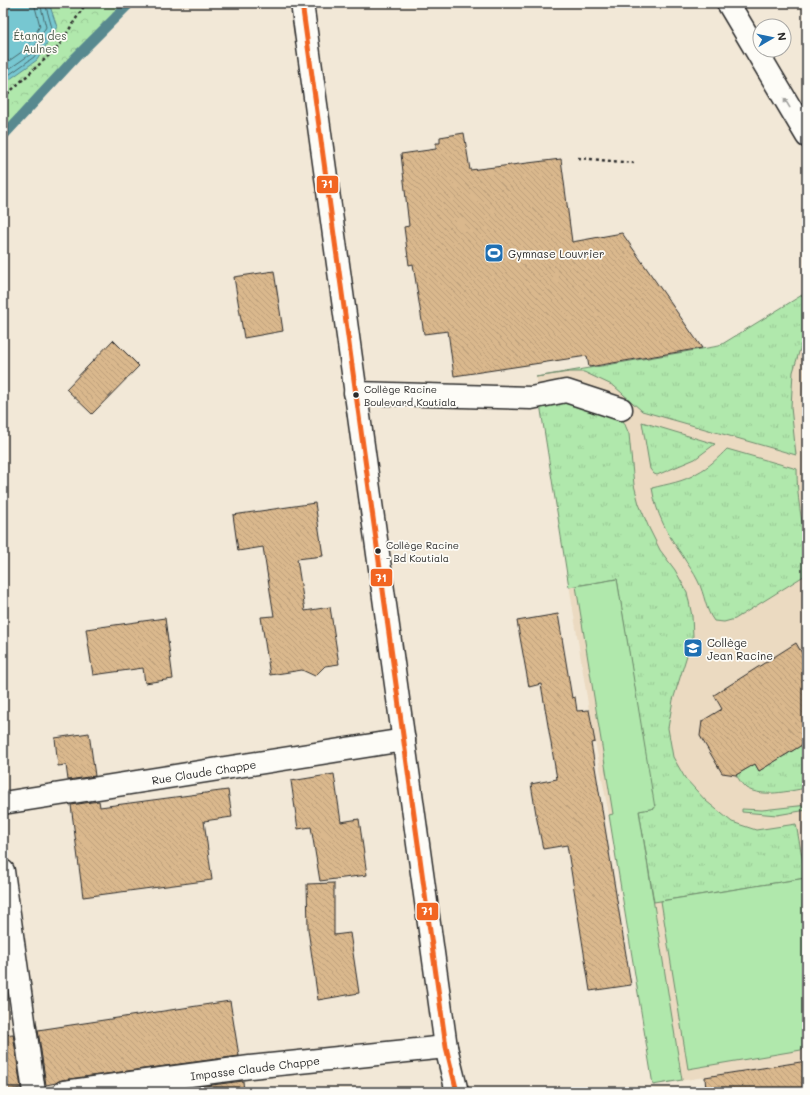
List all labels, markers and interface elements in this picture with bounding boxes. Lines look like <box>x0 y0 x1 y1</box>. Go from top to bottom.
north arrow <box>752 18 792 58</box>
park label: Étang des Aulnes <box>13 28 67 56</box>
text: N <box>774 31 790 42</box>
one-way arrow <box>784 97 791 109</box>
line badge: 71 <box>316 175 339 194</box>
text: 71 <box>322 176 333 191</box>
sports icon: Gymnase Louvrier <box>483 242 505 264</box>
place label: Gymnase Louvrier <box>508 246 605 261</box>
place label: Collège Racine Boulevard Koutiala <box>364 382 456 409</box>
marker: Collège Racine Boulevard Koutiala <box>351 390 361 400</box>
place label: Collège Racine - Bd Koutiala <box>386 538 459 565</box>
marker: Collège Racine - Bd Koutiala <box>373 546 383 556</box>
line badge: 71 <box>370 568 393 587</box>
text: 71 <box>376 570 387 585</box>
place label: Collège Jean Racine <box>707 635 773 663</box>
school or university icon: Collège Jean Racine <box>682 637 704 659</box>
street label: Rue Claude Chappe <box>151 756 257 788</box>
line badge: 71 <box>416 902 439 921</box>
text: 71 <box>422 903 433 918</box>
street label: Impasse Claude Chappe <box>189 1053 321 1083</box>

